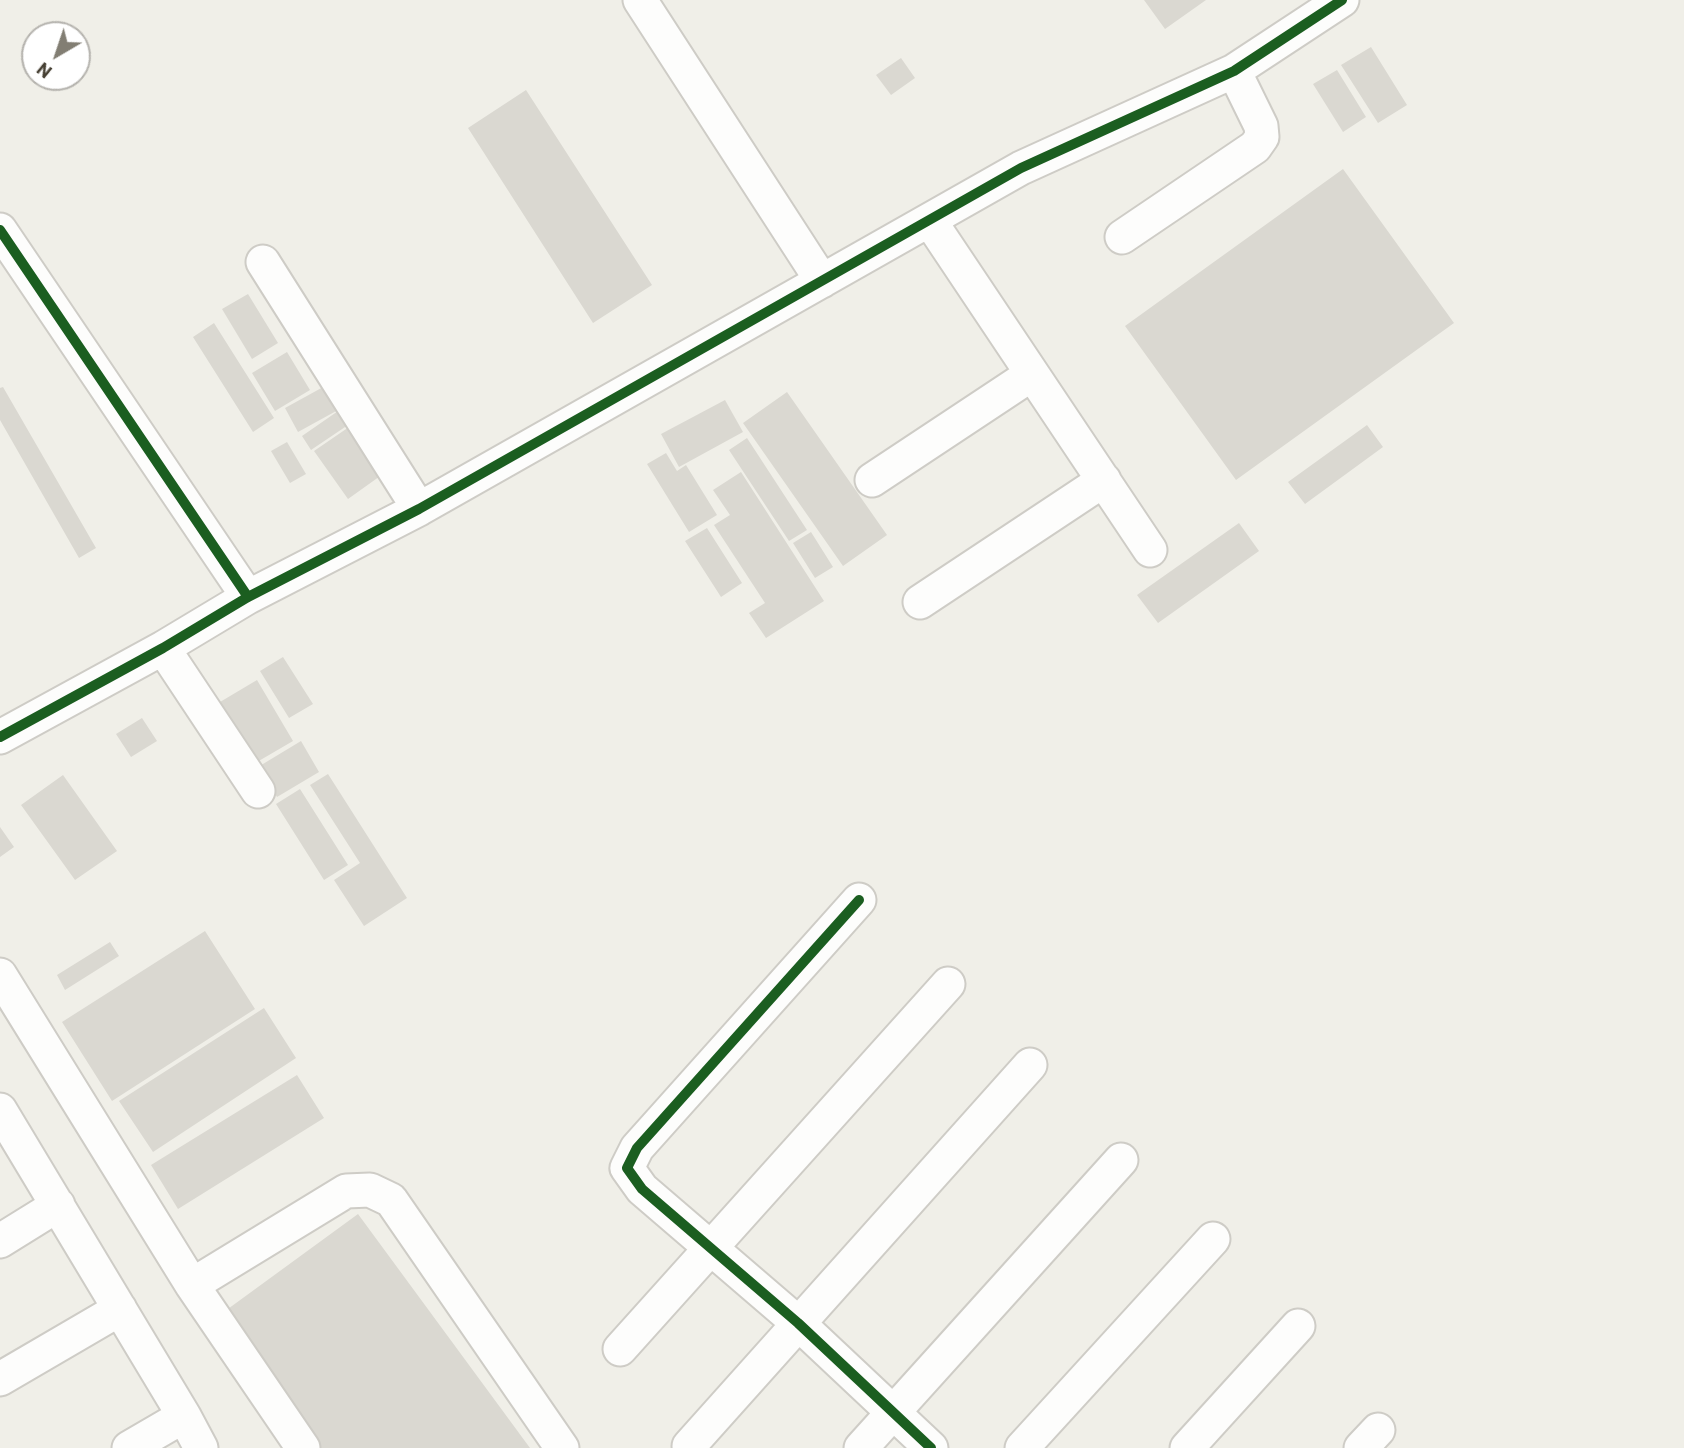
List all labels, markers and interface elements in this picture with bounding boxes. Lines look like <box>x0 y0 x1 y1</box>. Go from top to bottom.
north arrow <box>21 21 91 91</box>
text: N <box>32 58 56 84</box>

